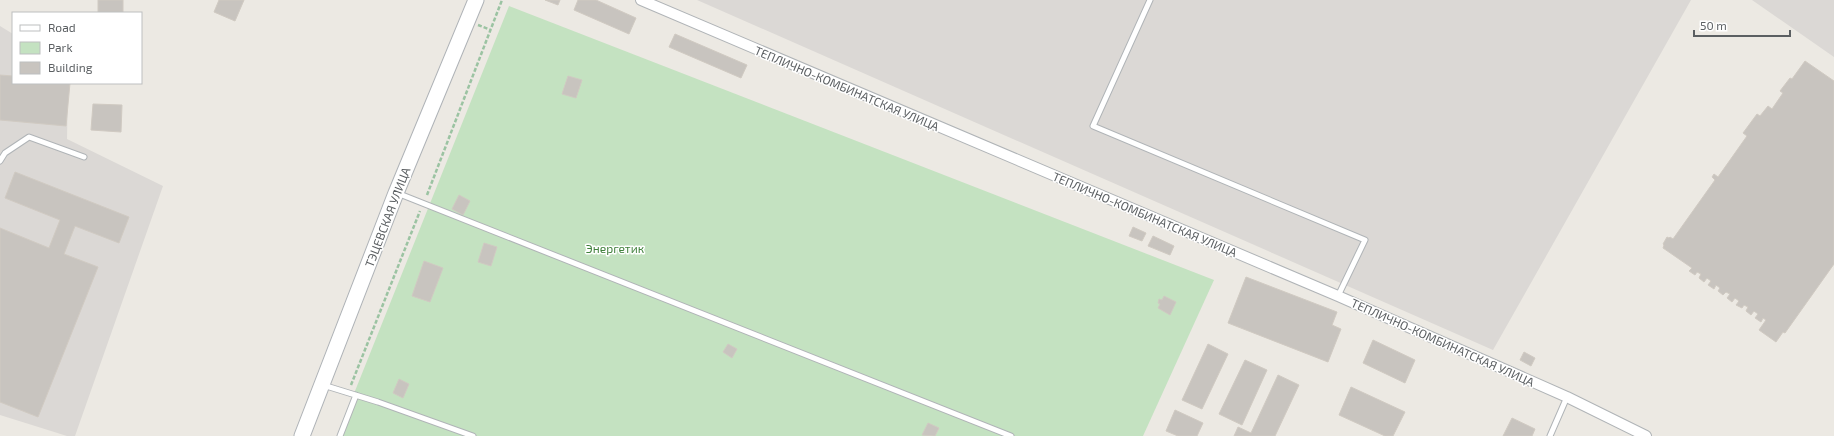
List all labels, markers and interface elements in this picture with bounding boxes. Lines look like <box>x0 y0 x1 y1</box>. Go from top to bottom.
legend <box>12 12 142 84</box>
scale bar <box>1694 12 1790 38</box>
text: 50 m <box>1700 18 1727 32</box>
text: Road <box>48 20 76 34</box>
text: Park <box>48 40 73 54</box>
street label: ТЕПЛИЧНО-КОМБИНАТСКАЯ УЛИЦА <box>753 43 942 134</box>
text: Building <box>48 60 93 74</box>
street label: ТЭЦЕВСКАЯ УЛИЦА <box>361 165 413 269</box>
street label: ТЕПЛИЧНО-КОМБИНАТСКАЯ УЛИЦА <box>1051 169 1240 260</box>
park label: Энергетик <box>586 241 645 255</box>
street label: ТЕПЛИЧНО-КОМБИНАТСКАЯ УЛИЦА <box>1349 295 1537 389</box>

